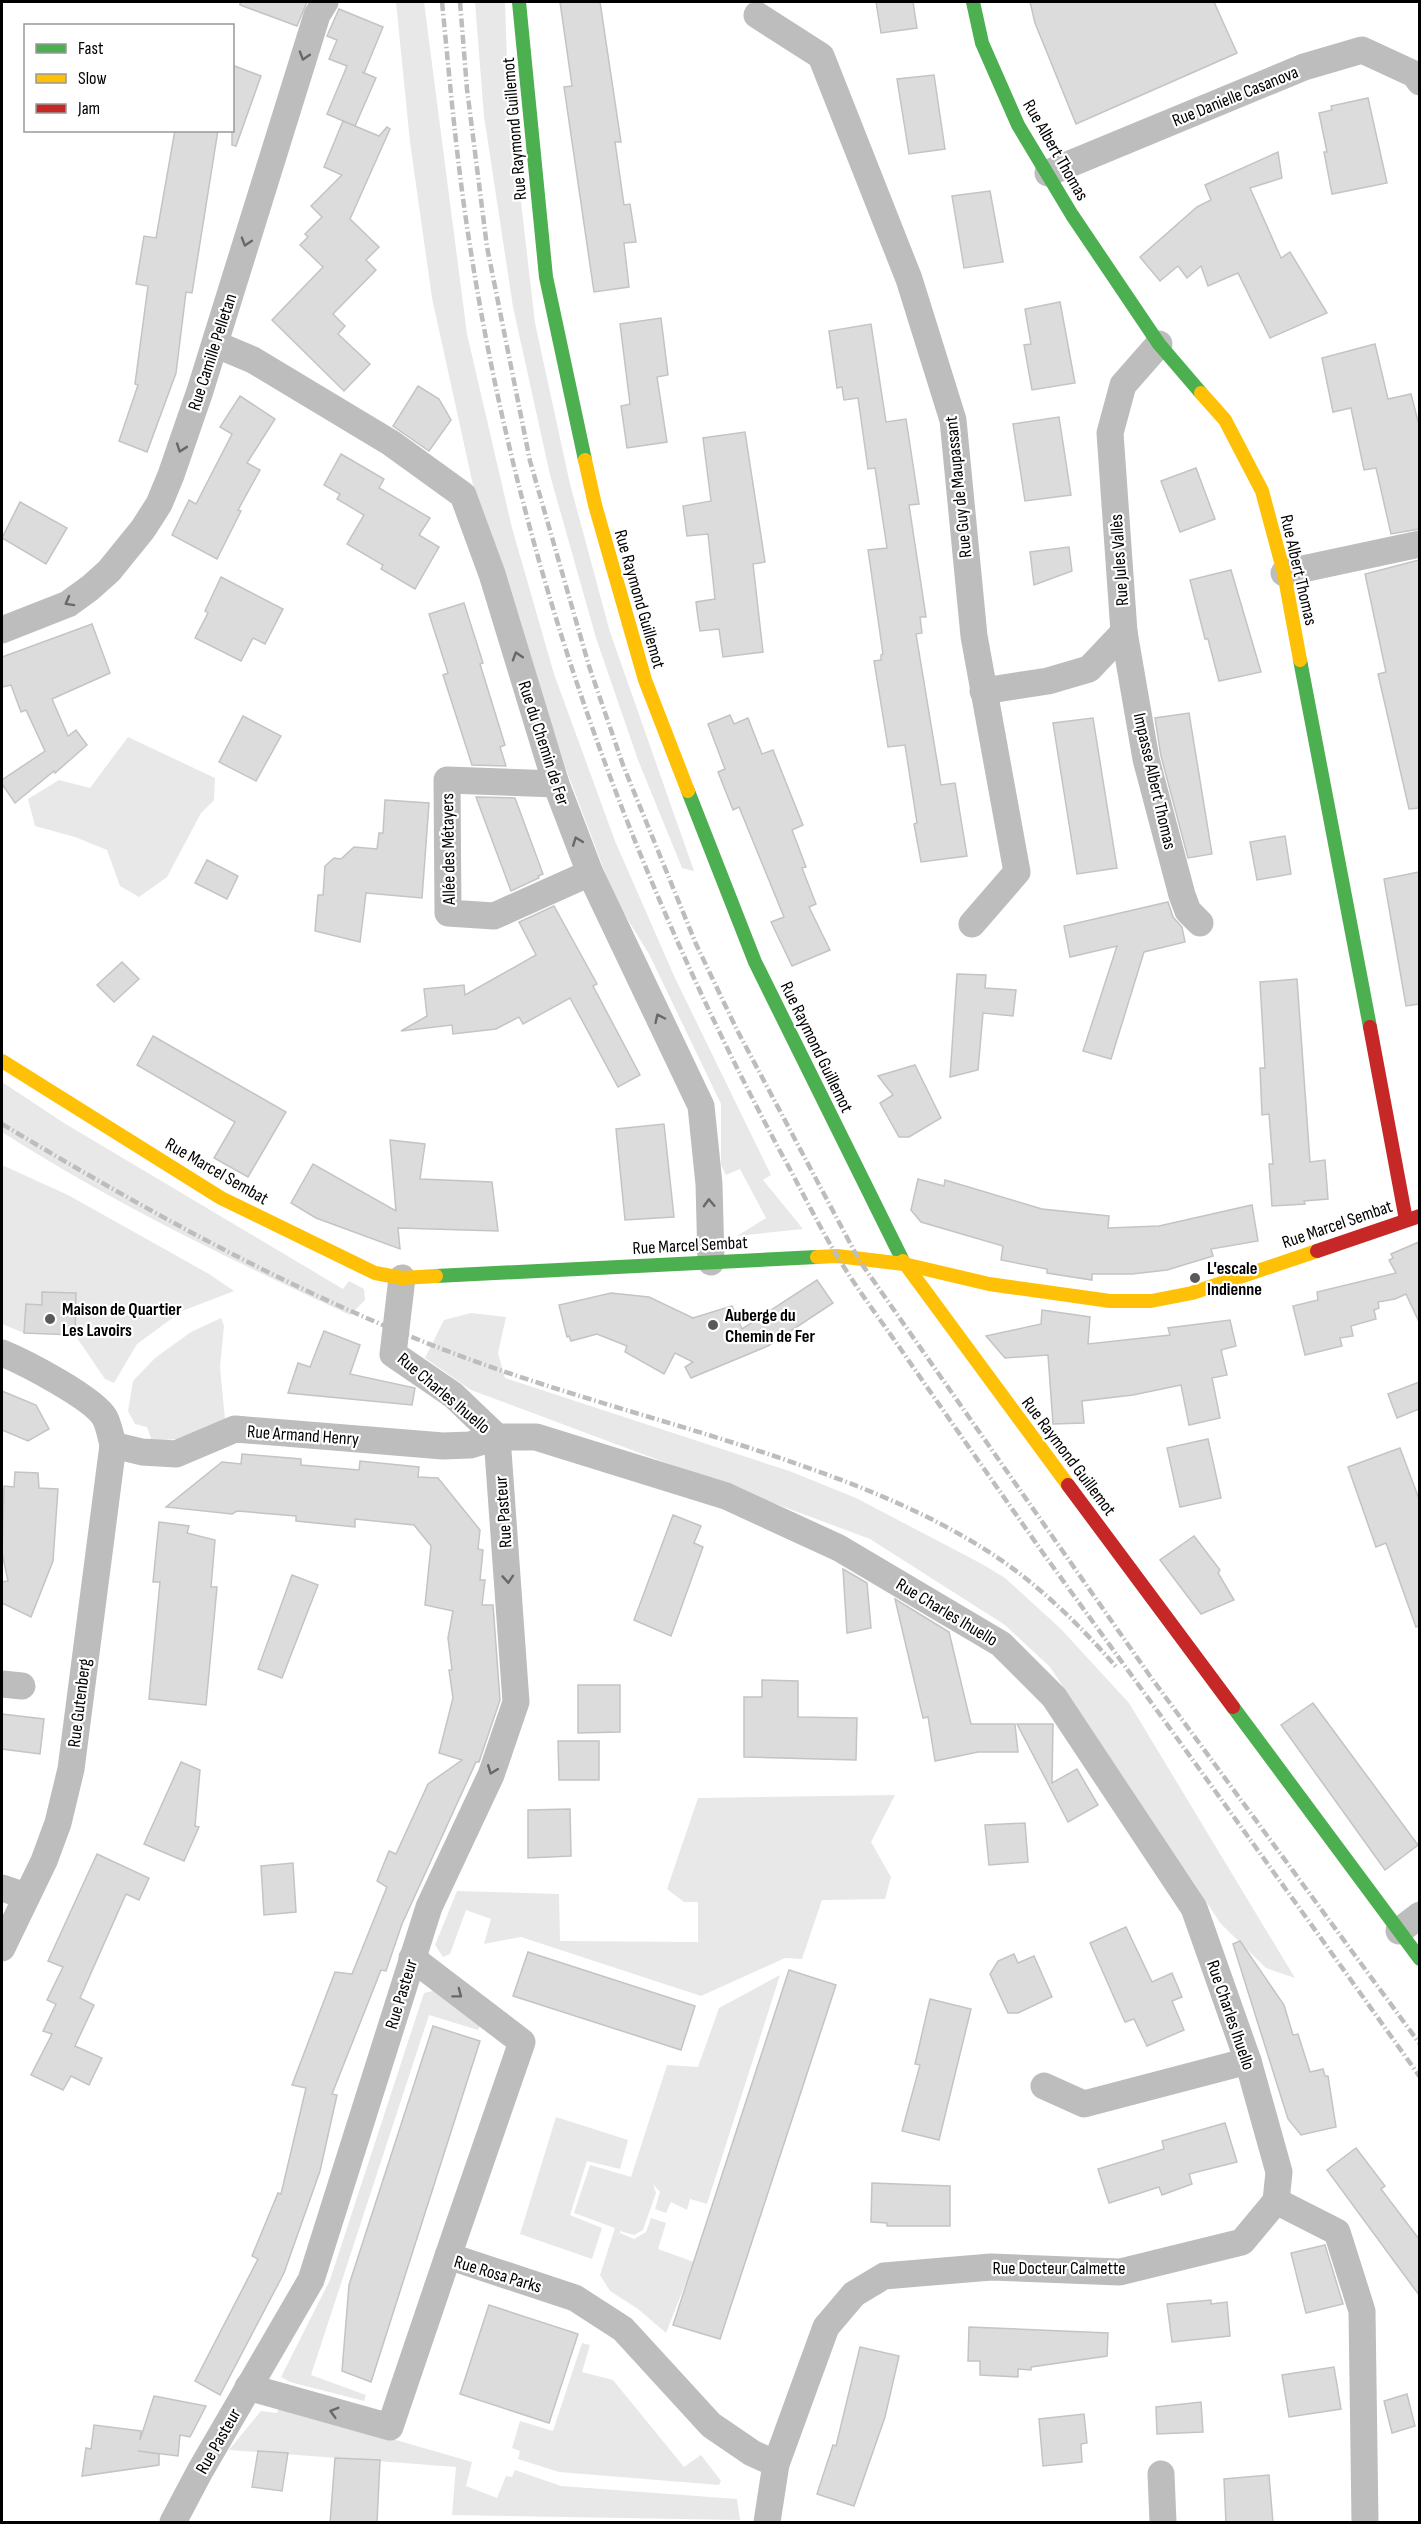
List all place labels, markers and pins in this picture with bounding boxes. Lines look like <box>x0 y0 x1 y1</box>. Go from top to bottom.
place label: L'escale Indienne <box>1207 1258 1262 1300</box>
marker: L'escale Indienne <box>1188 1271 1202 1285</box>
place label: Maison de Quartier Les Lavoirs <box>62 1299 182 1341</box>
place label: Auberge du Chemin de Fer <box>724 1305 815 1347</box>
marker: Maison de Quartier Les Lavoirs <box>43 1312 57 1326</box>
marker: Auberge du Chemin de Fer <box>706 1318 720 1332</box>

